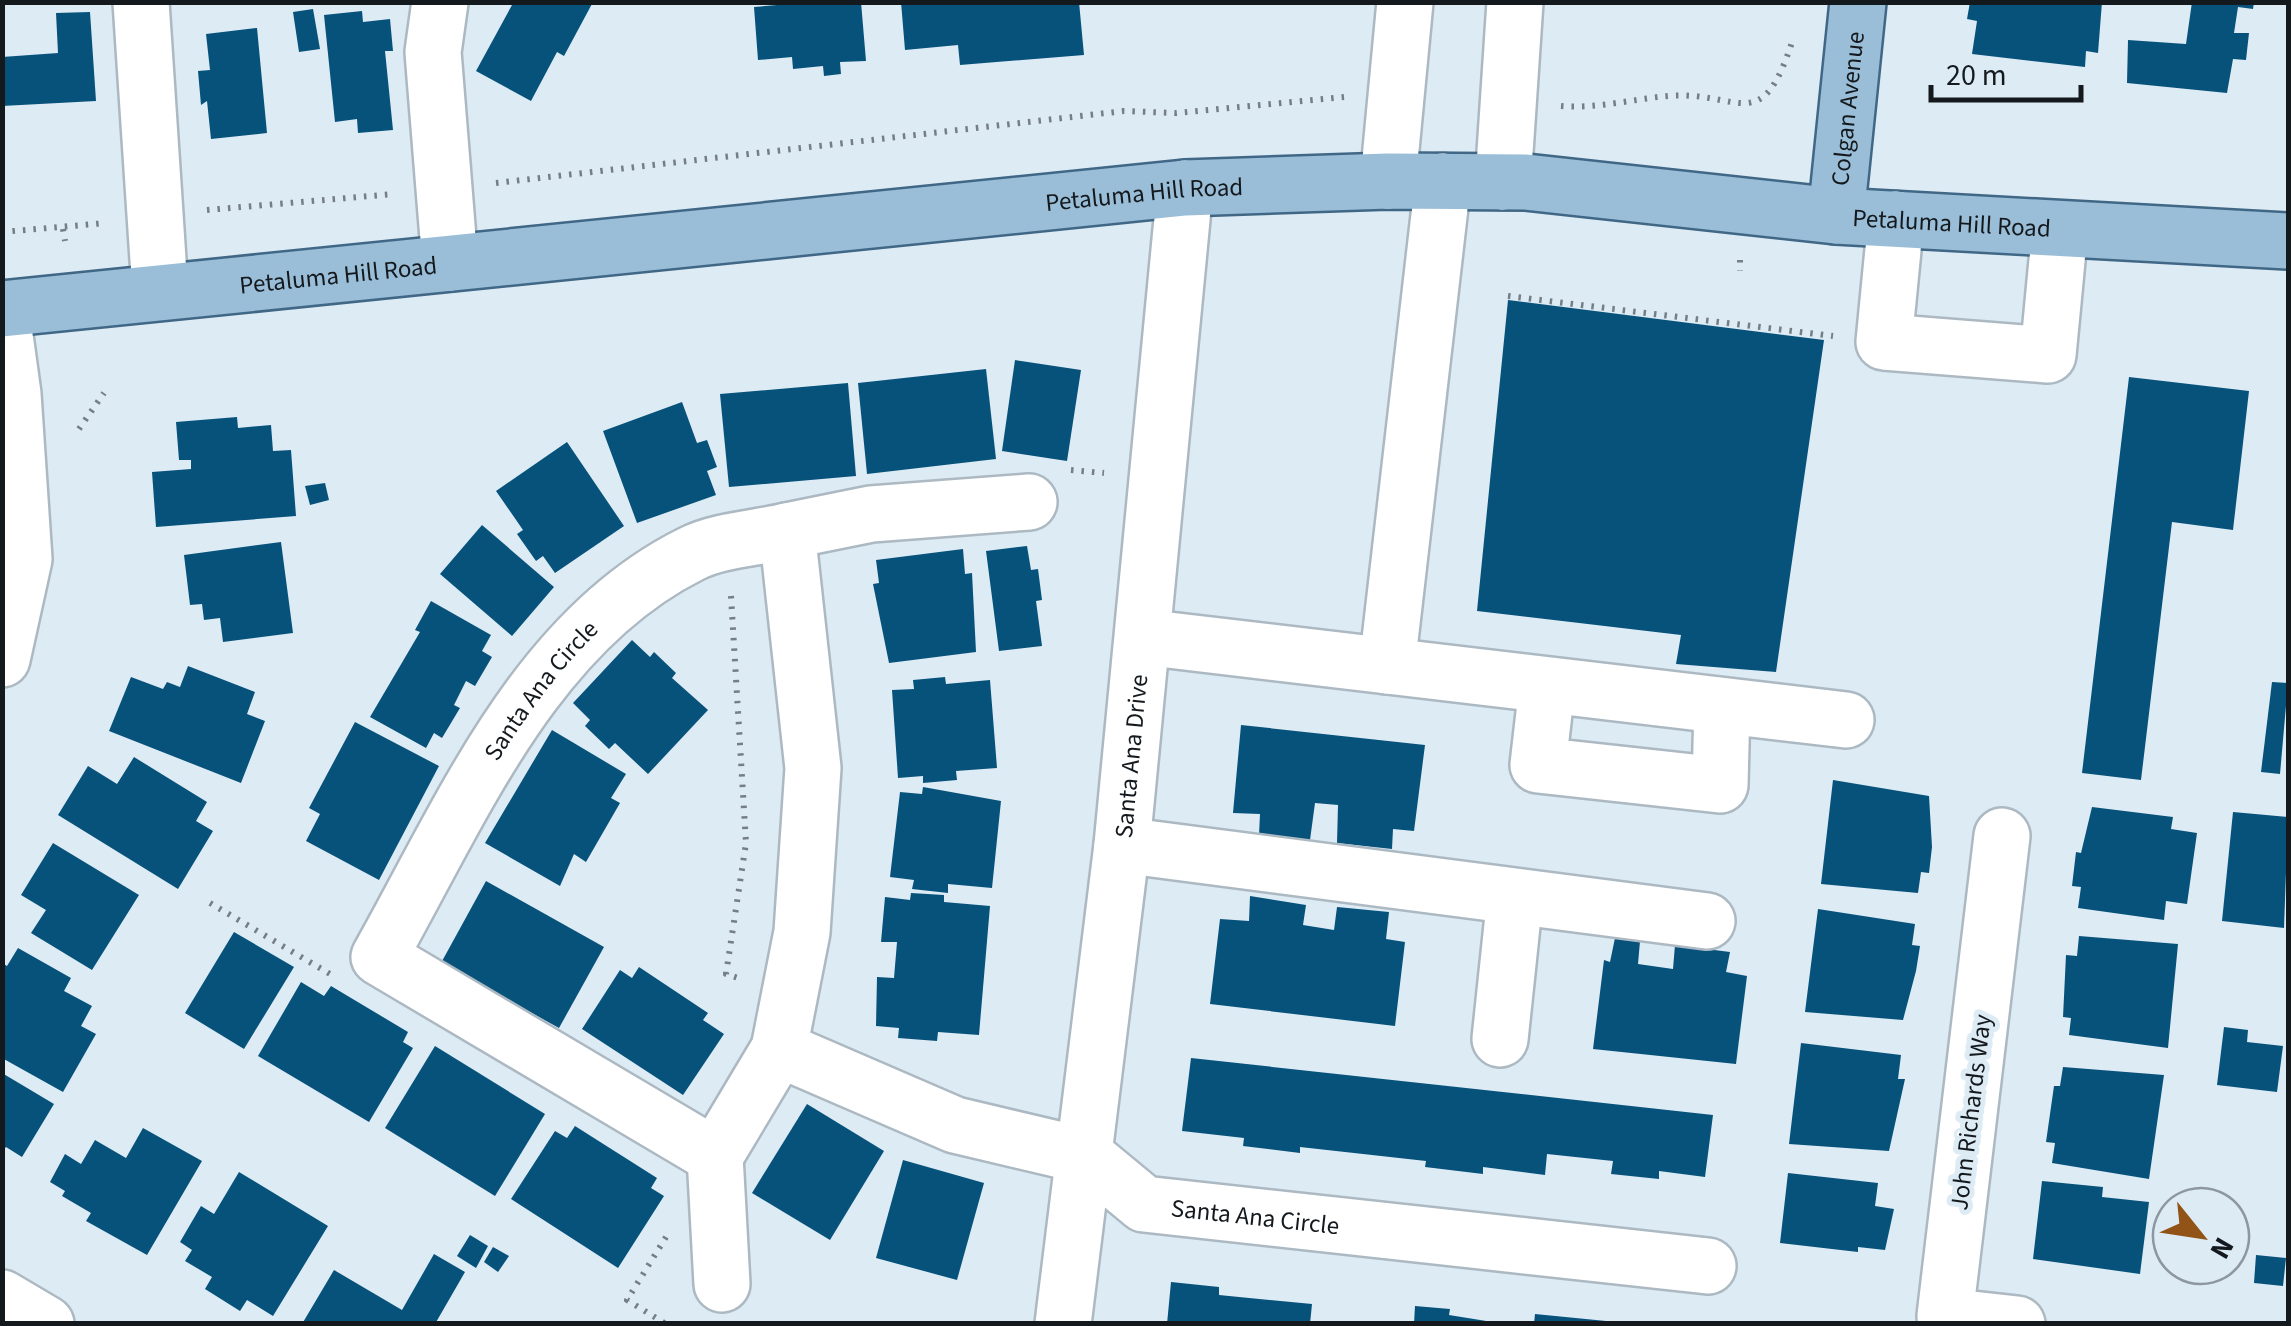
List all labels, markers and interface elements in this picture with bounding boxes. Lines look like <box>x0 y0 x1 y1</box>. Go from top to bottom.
street label: Colgan Avenue <box>1822 30 1874 188</box>
scale bar <box>1931 40 2081 102</box>
text: 20 m <box>1946 54 2007 97</box>
street label: Petaluma Hill Road <box>1044 169 1244 221</box>
street label: Petaluma Hill Road <box>1851 200 2052 247</box>
street label: Petaluma Hill Road <box>238 248 439 304</box>
street label: Santa Ana Circle <box>475 612 606 767</box>
street label: Santa Ana Drive <box>1106 673 1157 840</box>
street label: John Richards Way <box>1941 1012 2001 1212</box>
north arrow <box>2151 1186 2251 1286</box>
street label: Santa Ana Circle <box>1169 1190 1341 1244</box>
text: N <box>2200 1230 2244 1266</box>

